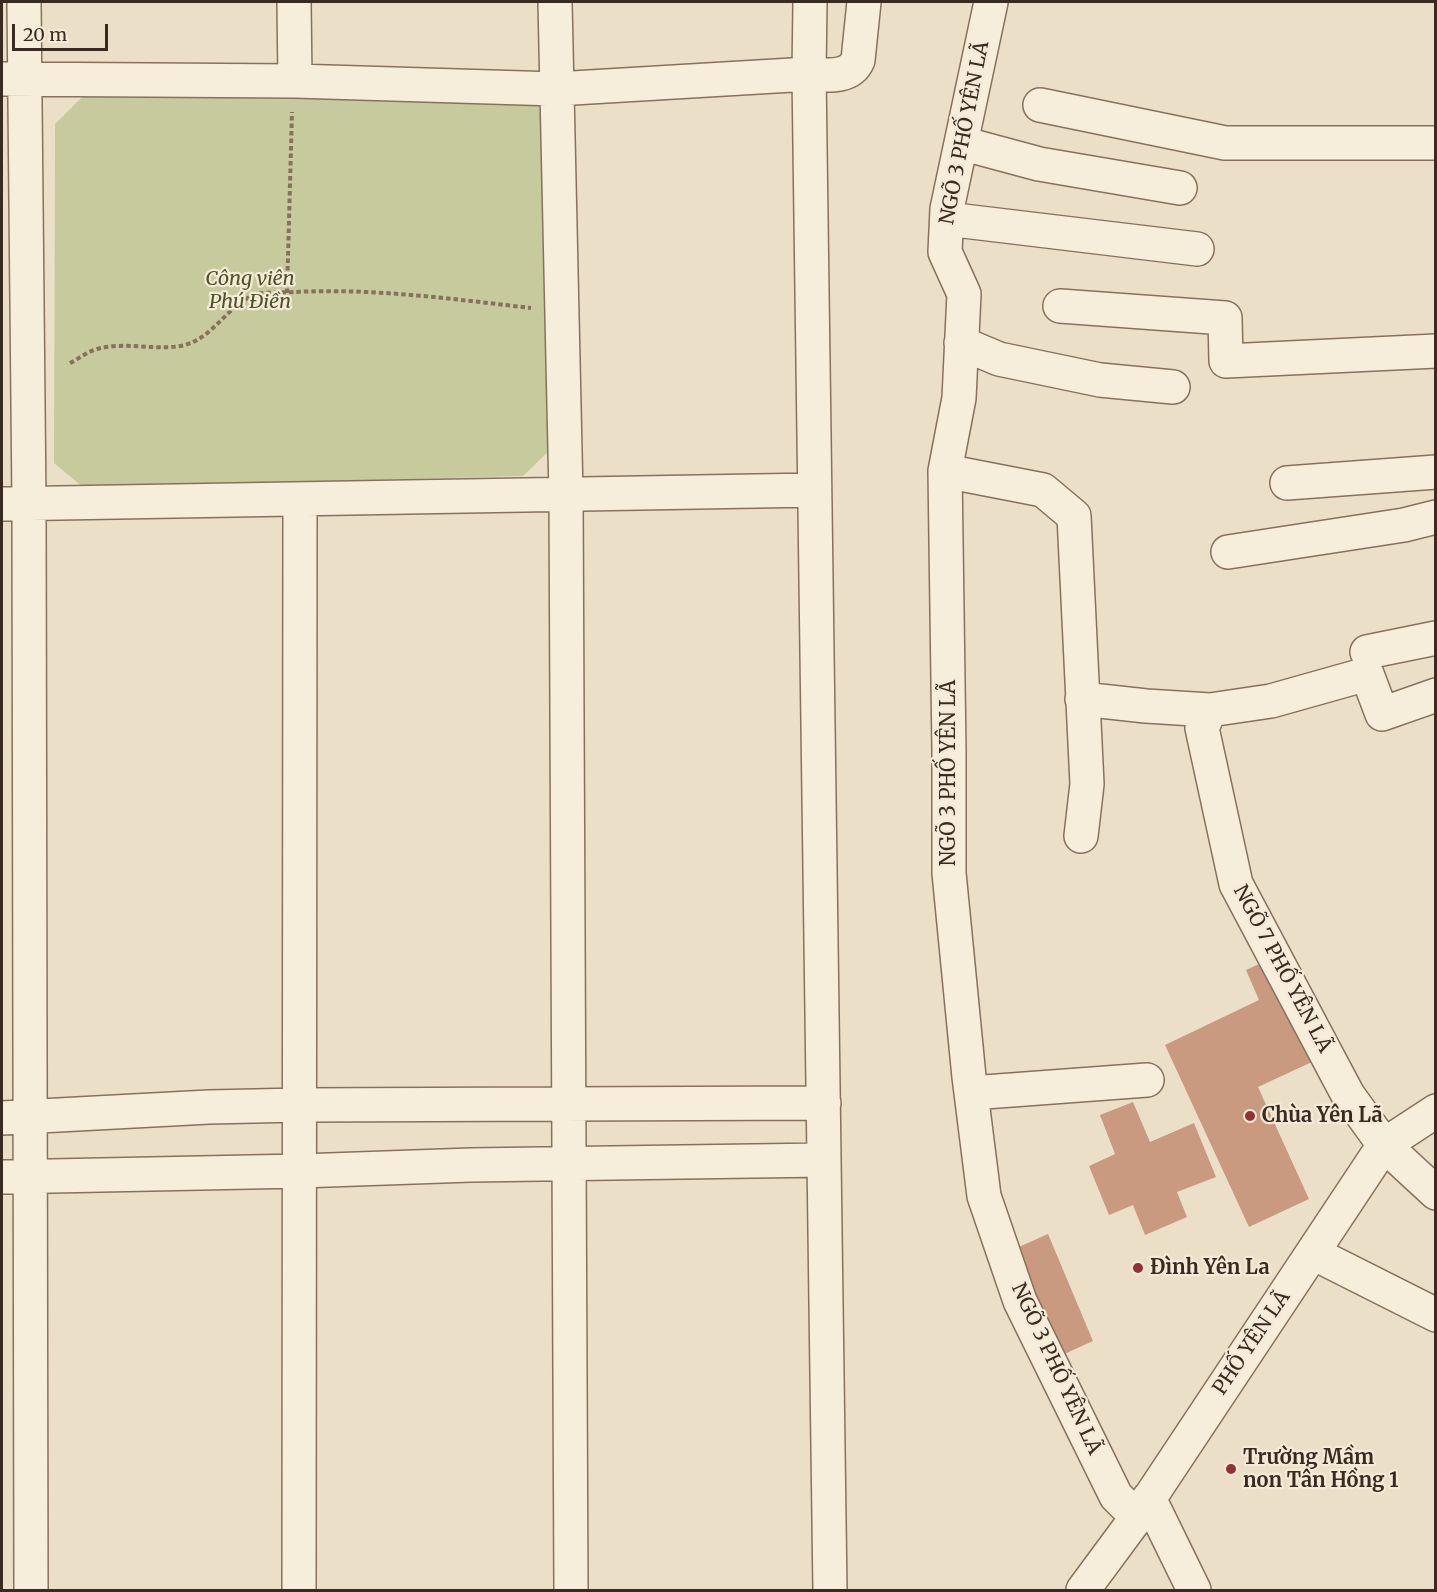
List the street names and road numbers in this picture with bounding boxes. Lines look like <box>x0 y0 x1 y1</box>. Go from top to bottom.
street label: NGÕ 3 PHỐ YÊN LÃ <box>935 39 995 227</box>
street label: NGÕ 3 PHỐ YÊN LÃ <box>937 680 961 866</box>
street label: NGÕ 7 PHỐ YÊN LÃ <box>1228 881 1336 1057</box>
street label: NGÕ 3 PHỐ YÊN LÃ <box>1006 1279 1106 1459</box>
street label: PHỐ YÊN LÃ <box>1208 1286 1296 1400</box>

